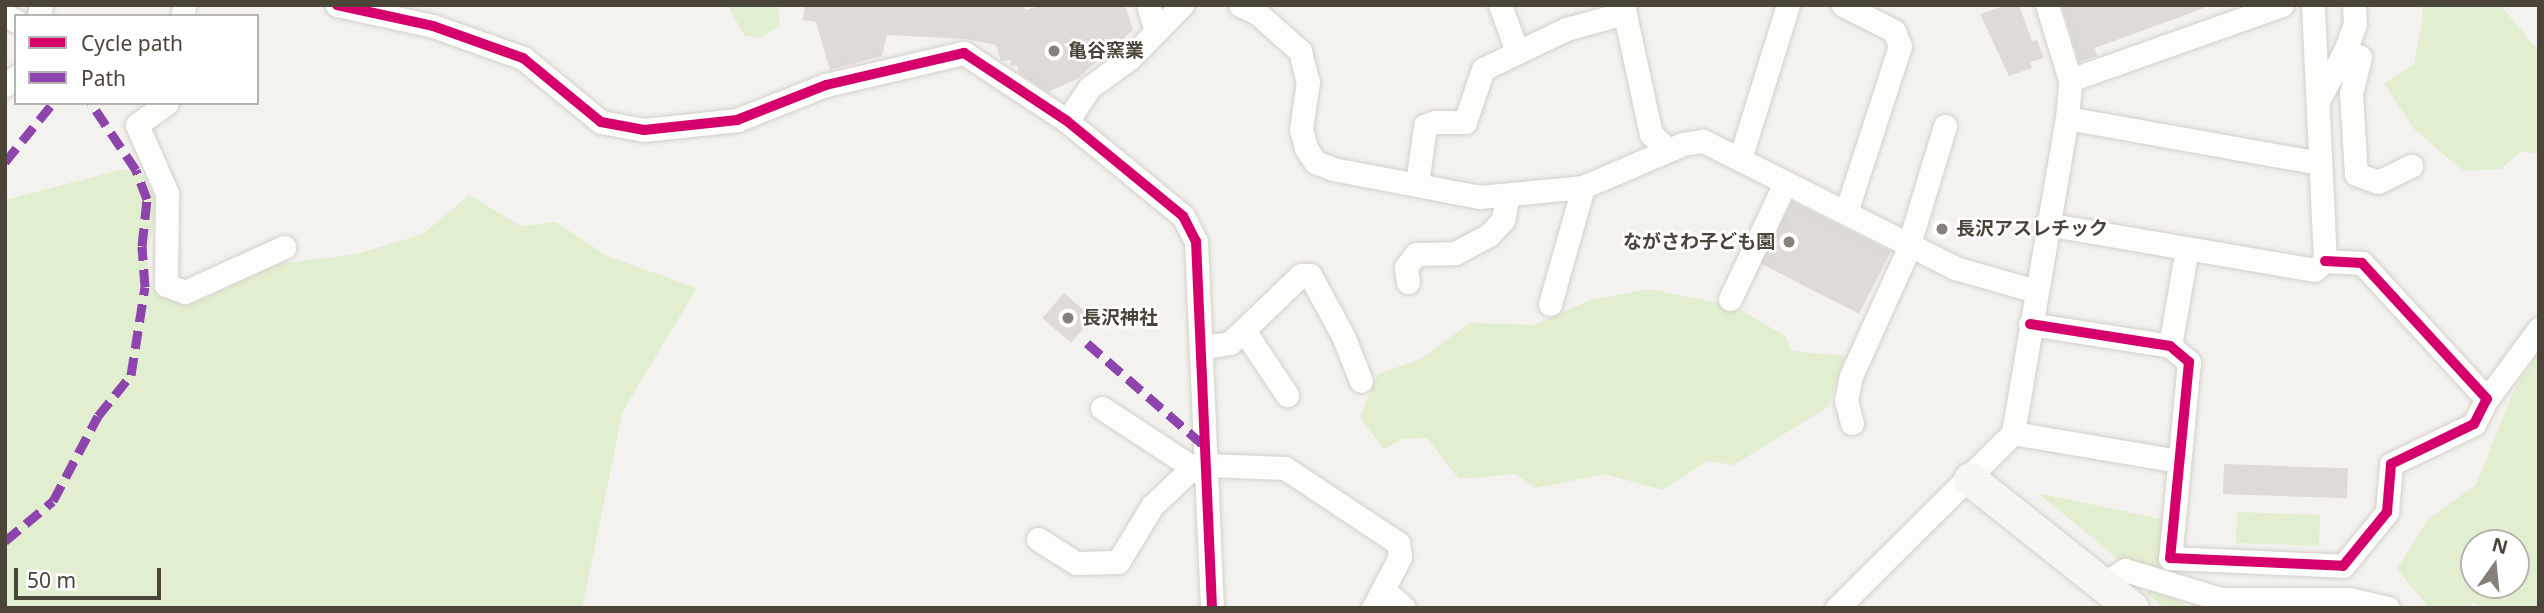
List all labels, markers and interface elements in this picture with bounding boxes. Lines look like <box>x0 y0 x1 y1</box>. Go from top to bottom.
legend <box>14 14 259 105</box>
text: Cycle path <box>81 29 183 57</box>
place label: 亀谷窯業 <box>1068 40 1144 62</box>
marker: 亀谷窯業 <box>1046 43 1062 59</box>
text: Path <box>81 64 126 92</box>
place label: 長沢アスレチック <box>1956 218 2108 240</box>
marker: 長沢アスレチック <box>1934 221 1950 237</box>
place label: ながさわ子ども園 <box>1623 231 1775 253</box>
marker: ながさわ子ども園 <box>1781 234 1797 250</box>
place label: 長沢神社 <box>1082 307 1158 329</box>
marker: 長沢神社 <box>1060 310 1076 326</box>
north arrow <box>2460 529 2530 599</box>
text: N <box>2489 531 2511 560</box>
scale bar <box>18 554 164 598</box>
text: 50 m <box>27 566 76 594</box>

